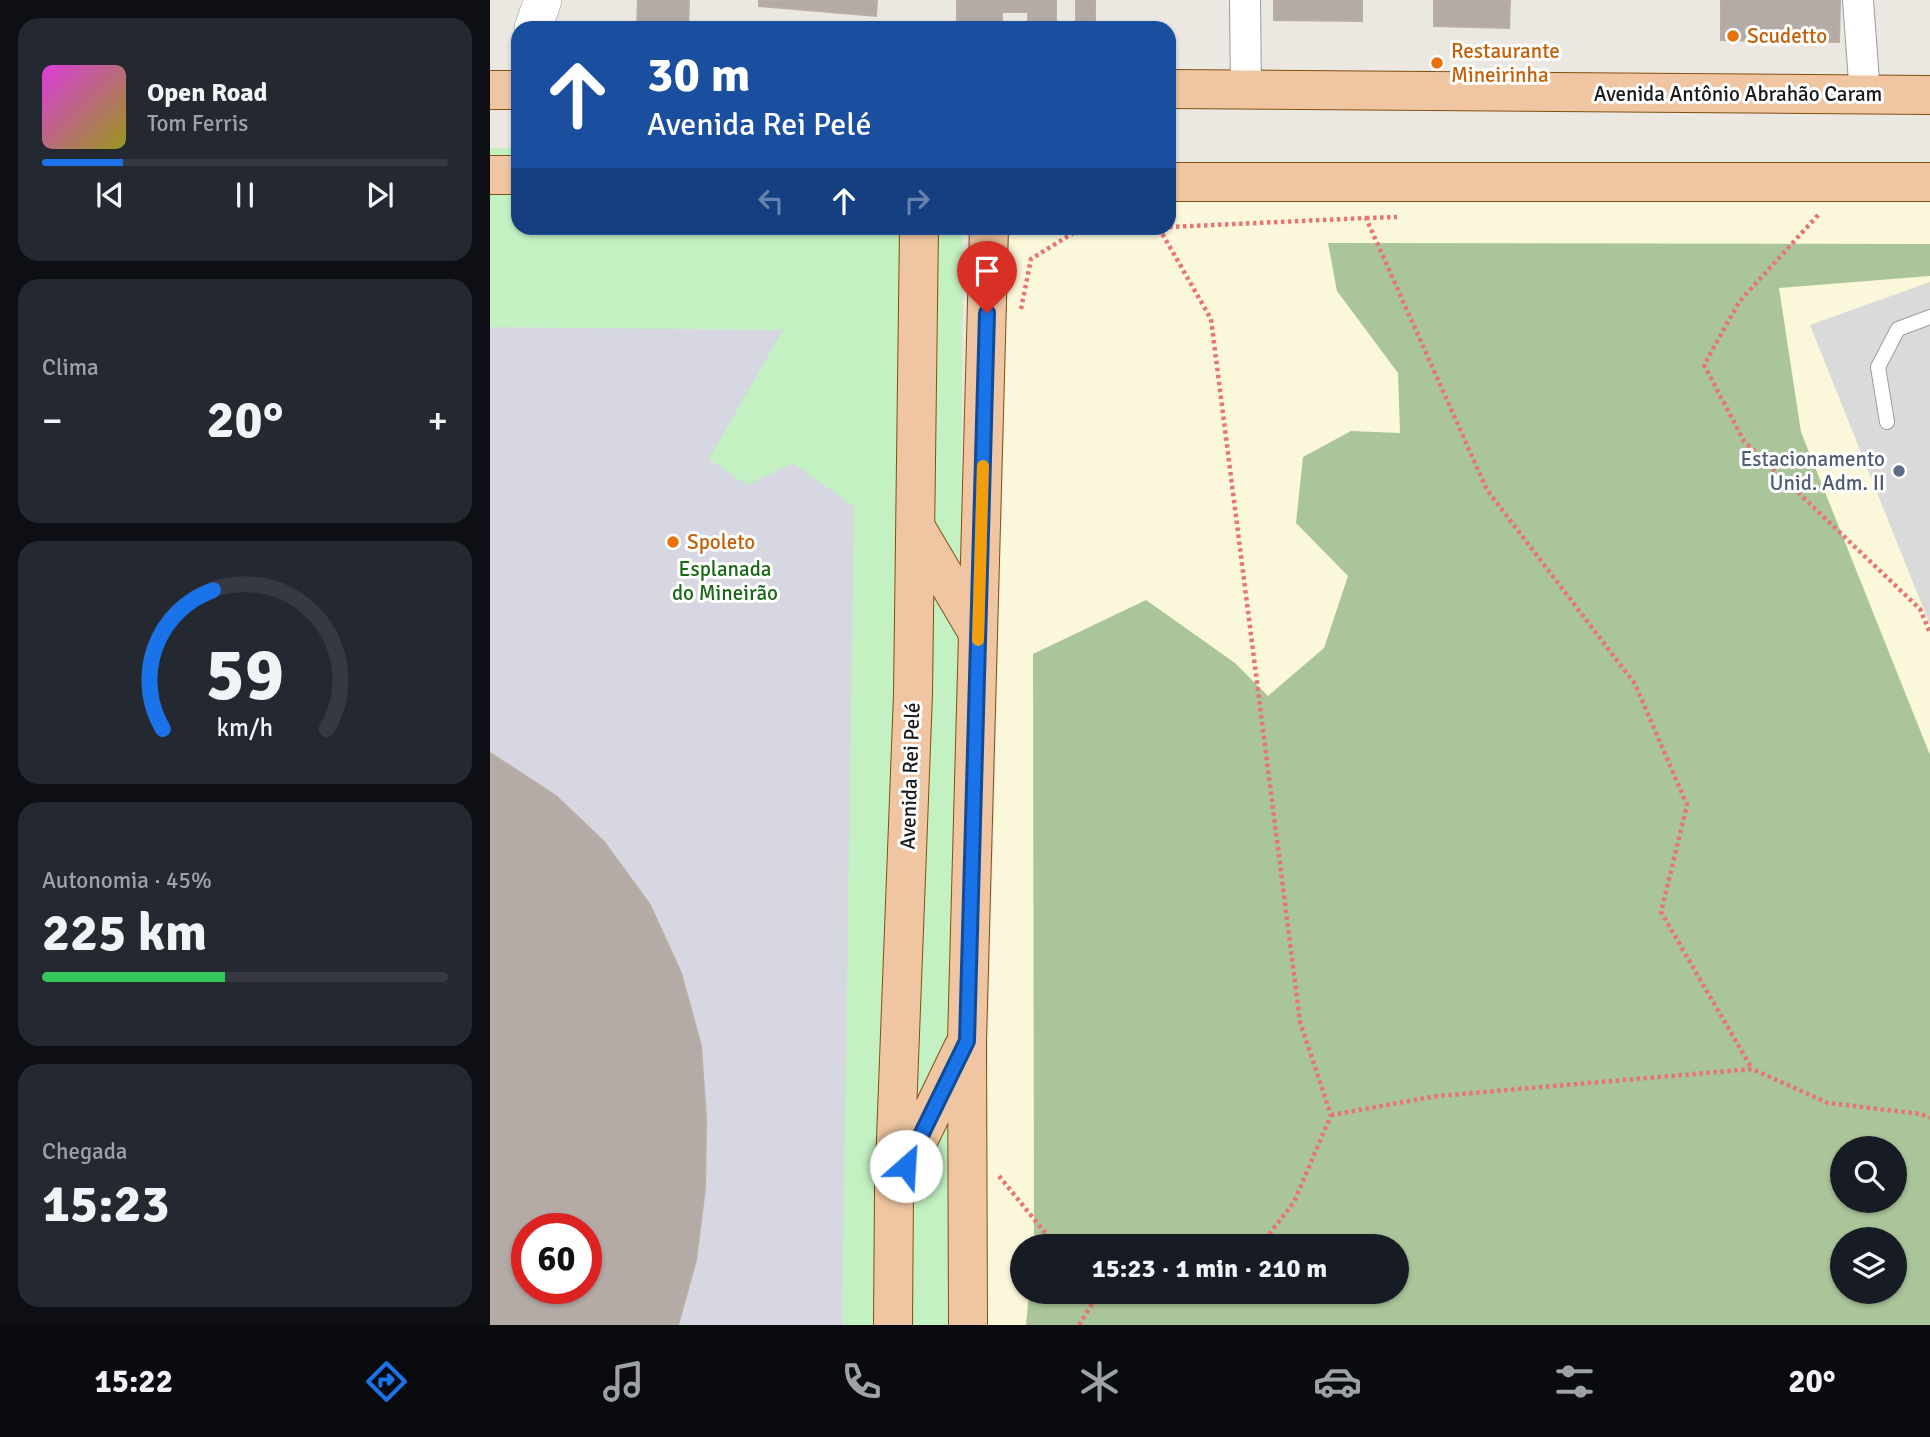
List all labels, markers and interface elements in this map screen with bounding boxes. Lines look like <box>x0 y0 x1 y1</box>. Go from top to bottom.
place label: Scudetto <box>1747 23 1827 49</box>
marker: Scudetto <box>1725 28 1741 44</box>
place label: Restaurante Mineirinha <box>1451 38 1560 88</box>
text: 30 m <box>647 45 750 105</box>
icon: ahead <box>532 49 623 140</box>
marker: Restaurante Mineirinha <box>1429 55 1445 71</box>
text: Open Road <box>147 77 268 109</box>
street label: Avenida Antônio Abrahão Caram <box>1594 81 1882 107</box>
text: Avenida Rei Pelé <box>647 105 871 144</box>
text: Tom Ferris <box>147 109 248 138</box>
icon: previous <box>91 176 129 214</box>
icon: pause <box>226 176 264 214</box>
icon: next <box>361 176 399 214</box>
icon: left <box>752 182 790 220</box>
icon: ahead <box>825 182 863 220</box>
icon: right <box>898 182 936 220</box>
pin <box>957 241 1017 313</box>
icon: arrive <box>968 252 1006 290</box>
text: Clima <box>42 353 99 382</box>
text: 20° <box>207 388 283 452</box>
text: − <box>42 397 63 444</box>
text: + <box>427 397 448 444</box>
place label: Estacionamento Unid. Adm. II <box>1740 446 1885 496</box>
marker: Estacionamento Unid. Adm. II <box>1891 463 1907 479</box>
place label: Spoleto <box>687 529 755 555</box>
marker: Spoleto <box>665 534 681 550</box>
park label: Esplanada do Mineirão <box>672 556 778 606</box>
text: 59 <box>206 631 284 720</box>
street label: Avenida Rei Pelé <box>894 702 926 850</box>
text: km/h <box>217 711 273 742</box>
text: Autonomia · 45% <box>42 866 212 895</box>
text: 225 km <box>42 901 207 965</box>
position arrow <box>869 1129 943 1203</box>
map controls <box>1830 1136 1907 1304</box>
button: search <box>1830 1136 1907 1213</box>
text: Chegada <box>42 1137 127 1166</box>
text: 15:23 <box>42 1172 170 1236</box>
speed limit sign: 60 <box>511 1213 602 1304</box>
button: layers <box>1830 1227 1907 1304</box>
text: 15:23 · 1 min · 210 m <box>1092 1253 1327 1285</box>
icon: directions <box>362 1357 411 1406</box>
icon: music <box>599 1357 648 1406</box>
icon: phone <box>837 1357 886 1406</box>
icon: climate <box>1075 1357 1124 1406</box>
icon: car <box>1313 1357 1362 1406</box>
icon: filters <box>1550 1357 1599 1406</box>
text: 15:22 <box>94 1362 173 1401</box>
text: 20° <box>1788 1362 1836 1401</box>

